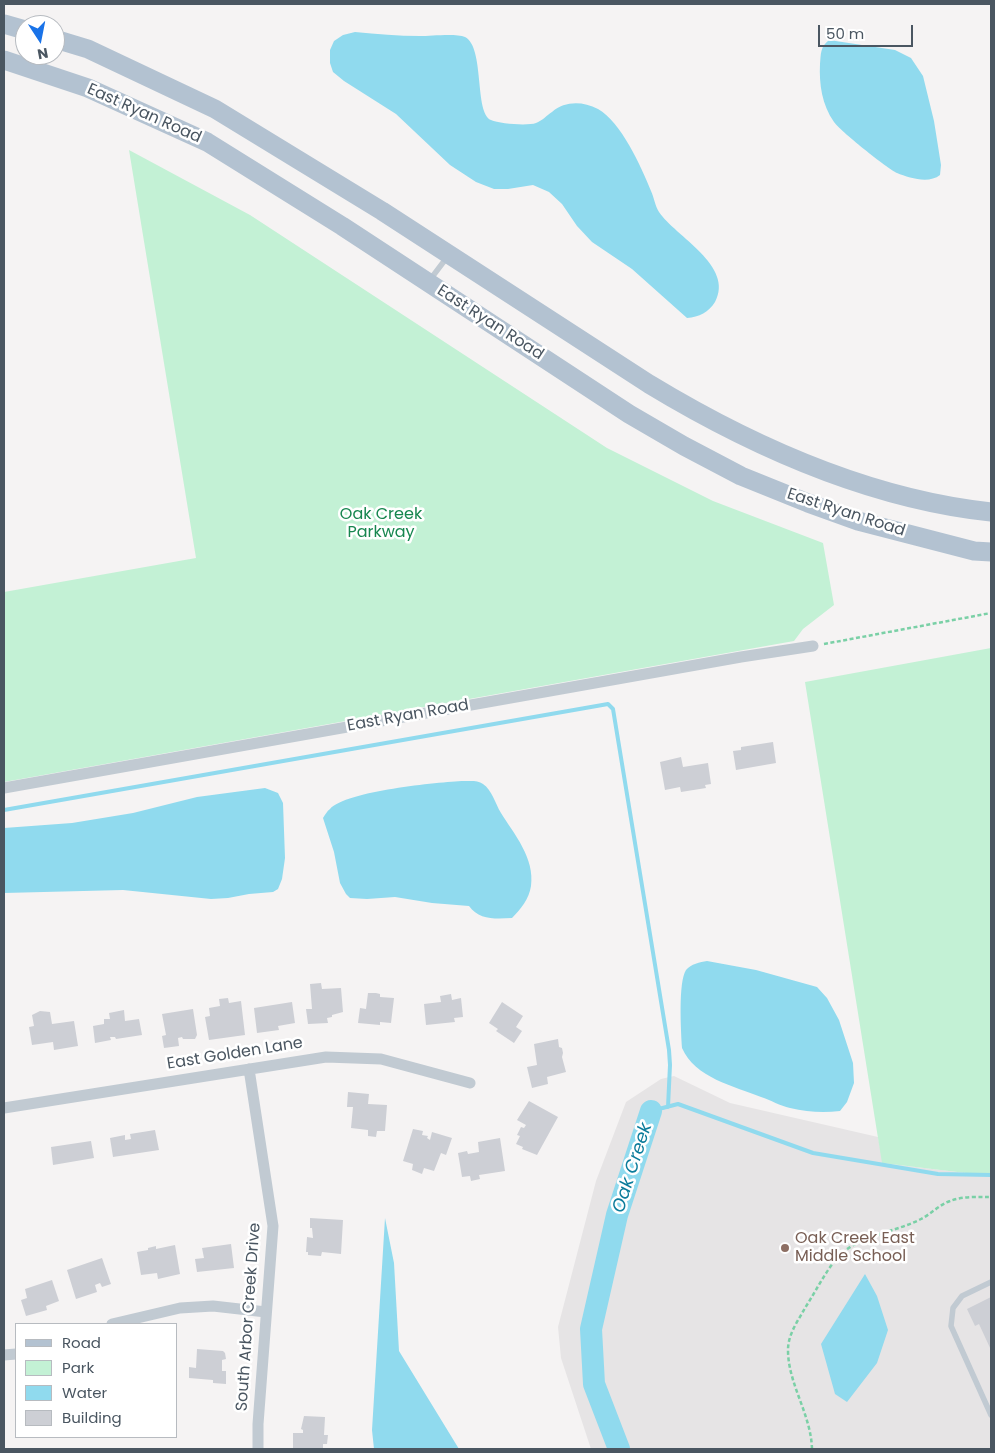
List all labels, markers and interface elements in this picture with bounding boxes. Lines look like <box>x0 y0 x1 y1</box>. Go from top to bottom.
north arrow <box>15 15 65 65</box>
scale bar <box>820 15 915 47</box>
text: 50 m <box>826 23 864 44</box>
text: N <box>36 43 50 65</box>
street label: East Ryan Road <box>84 80 204 148</box>
street label: East Ryan Road <box>433 281 547 365</box>
street label: East Ryan Road <box>784 485 908 541</box>
park label: Oak Creek Parkway <box>340 505 422 543</box>
street label: East Ryan Road <box>346 696 470 736</box>
street label: East Golden Lane <box>166 1034 304 1074</box>
water label: Oak Creek <box>608 1120 658 1216</box>
street label: South Arbor Creek Drive <box>233 1222 265 1412</box>
place label: Oak Creek East Middle School <box>795 1229 915 1267</box>
marker: Oak Creek East Middle School <box>779 1242 791 1254</box>
legend <box>15 1323 178 1438</box>
text: Road <box>62 1332 101 1353</box>
text: Park <box>62 1357 94 1378</box>
text: Water <box>62 1382 107 1403</box>
text: Building <box>62 1407 122 1428</box>

